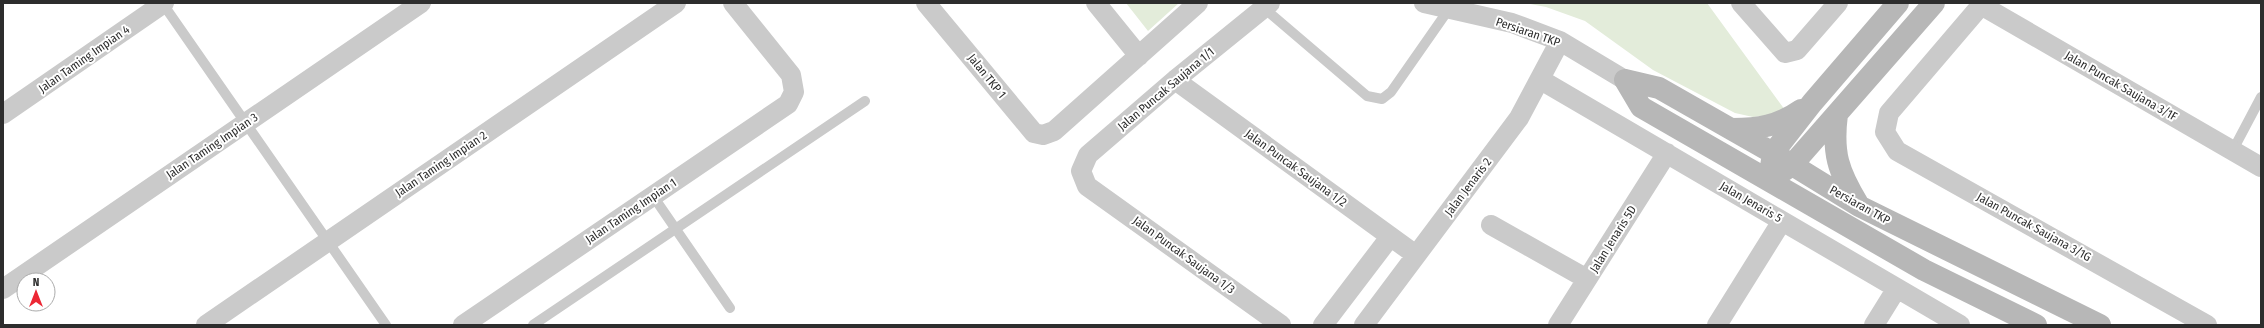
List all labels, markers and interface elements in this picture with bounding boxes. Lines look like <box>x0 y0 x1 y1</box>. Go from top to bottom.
street label: Persiaran TKP <box>1494 14 1562 50</box>
street label: Jalan Taming Impian 4 <box>36 22 132 96</box>
street label: Jalan Puncak Saujana 1/1 <box>1115 45 1217 133</box>
street label: Jalan Puncak Saujana 3/1F <box>2062 48 2180 124</box>
street label: Jalan TKP 1 <box>965 51 1009 101</box>
street label: Jalan Taming Impian 3 <box>164 110 260 182</box>
street label: Jalan Puncak Saujana 1/2 <box>1242 126 1350 210</box>
street label: Jalan Taming Impian 2 <box>393 128 489 200</box>
street label: Jalan Jenaris 2 <box>1442 155 1494 219</box>
street label: Jalan Taming Impian 1 <box>583 175 679 247</box>
street label: Jalan Jenaris 5 <box>1718 179 1785 226</box>
street label: Persiaran TKP <box>1827 183 1893 227</box>
street label: Jalan Puncak Saujana 3/1G <box>1974 190 2094 264</box>
street label: Jalan Jenaris 5D <box>1587 203 1639 275</box>
street label: Jalan Puncak Saujana 1/3 <box>1130 213 1238 297</box>
north arrow <box>16 272 56 312</box>
text: N <box>33 276 39 289</box>

